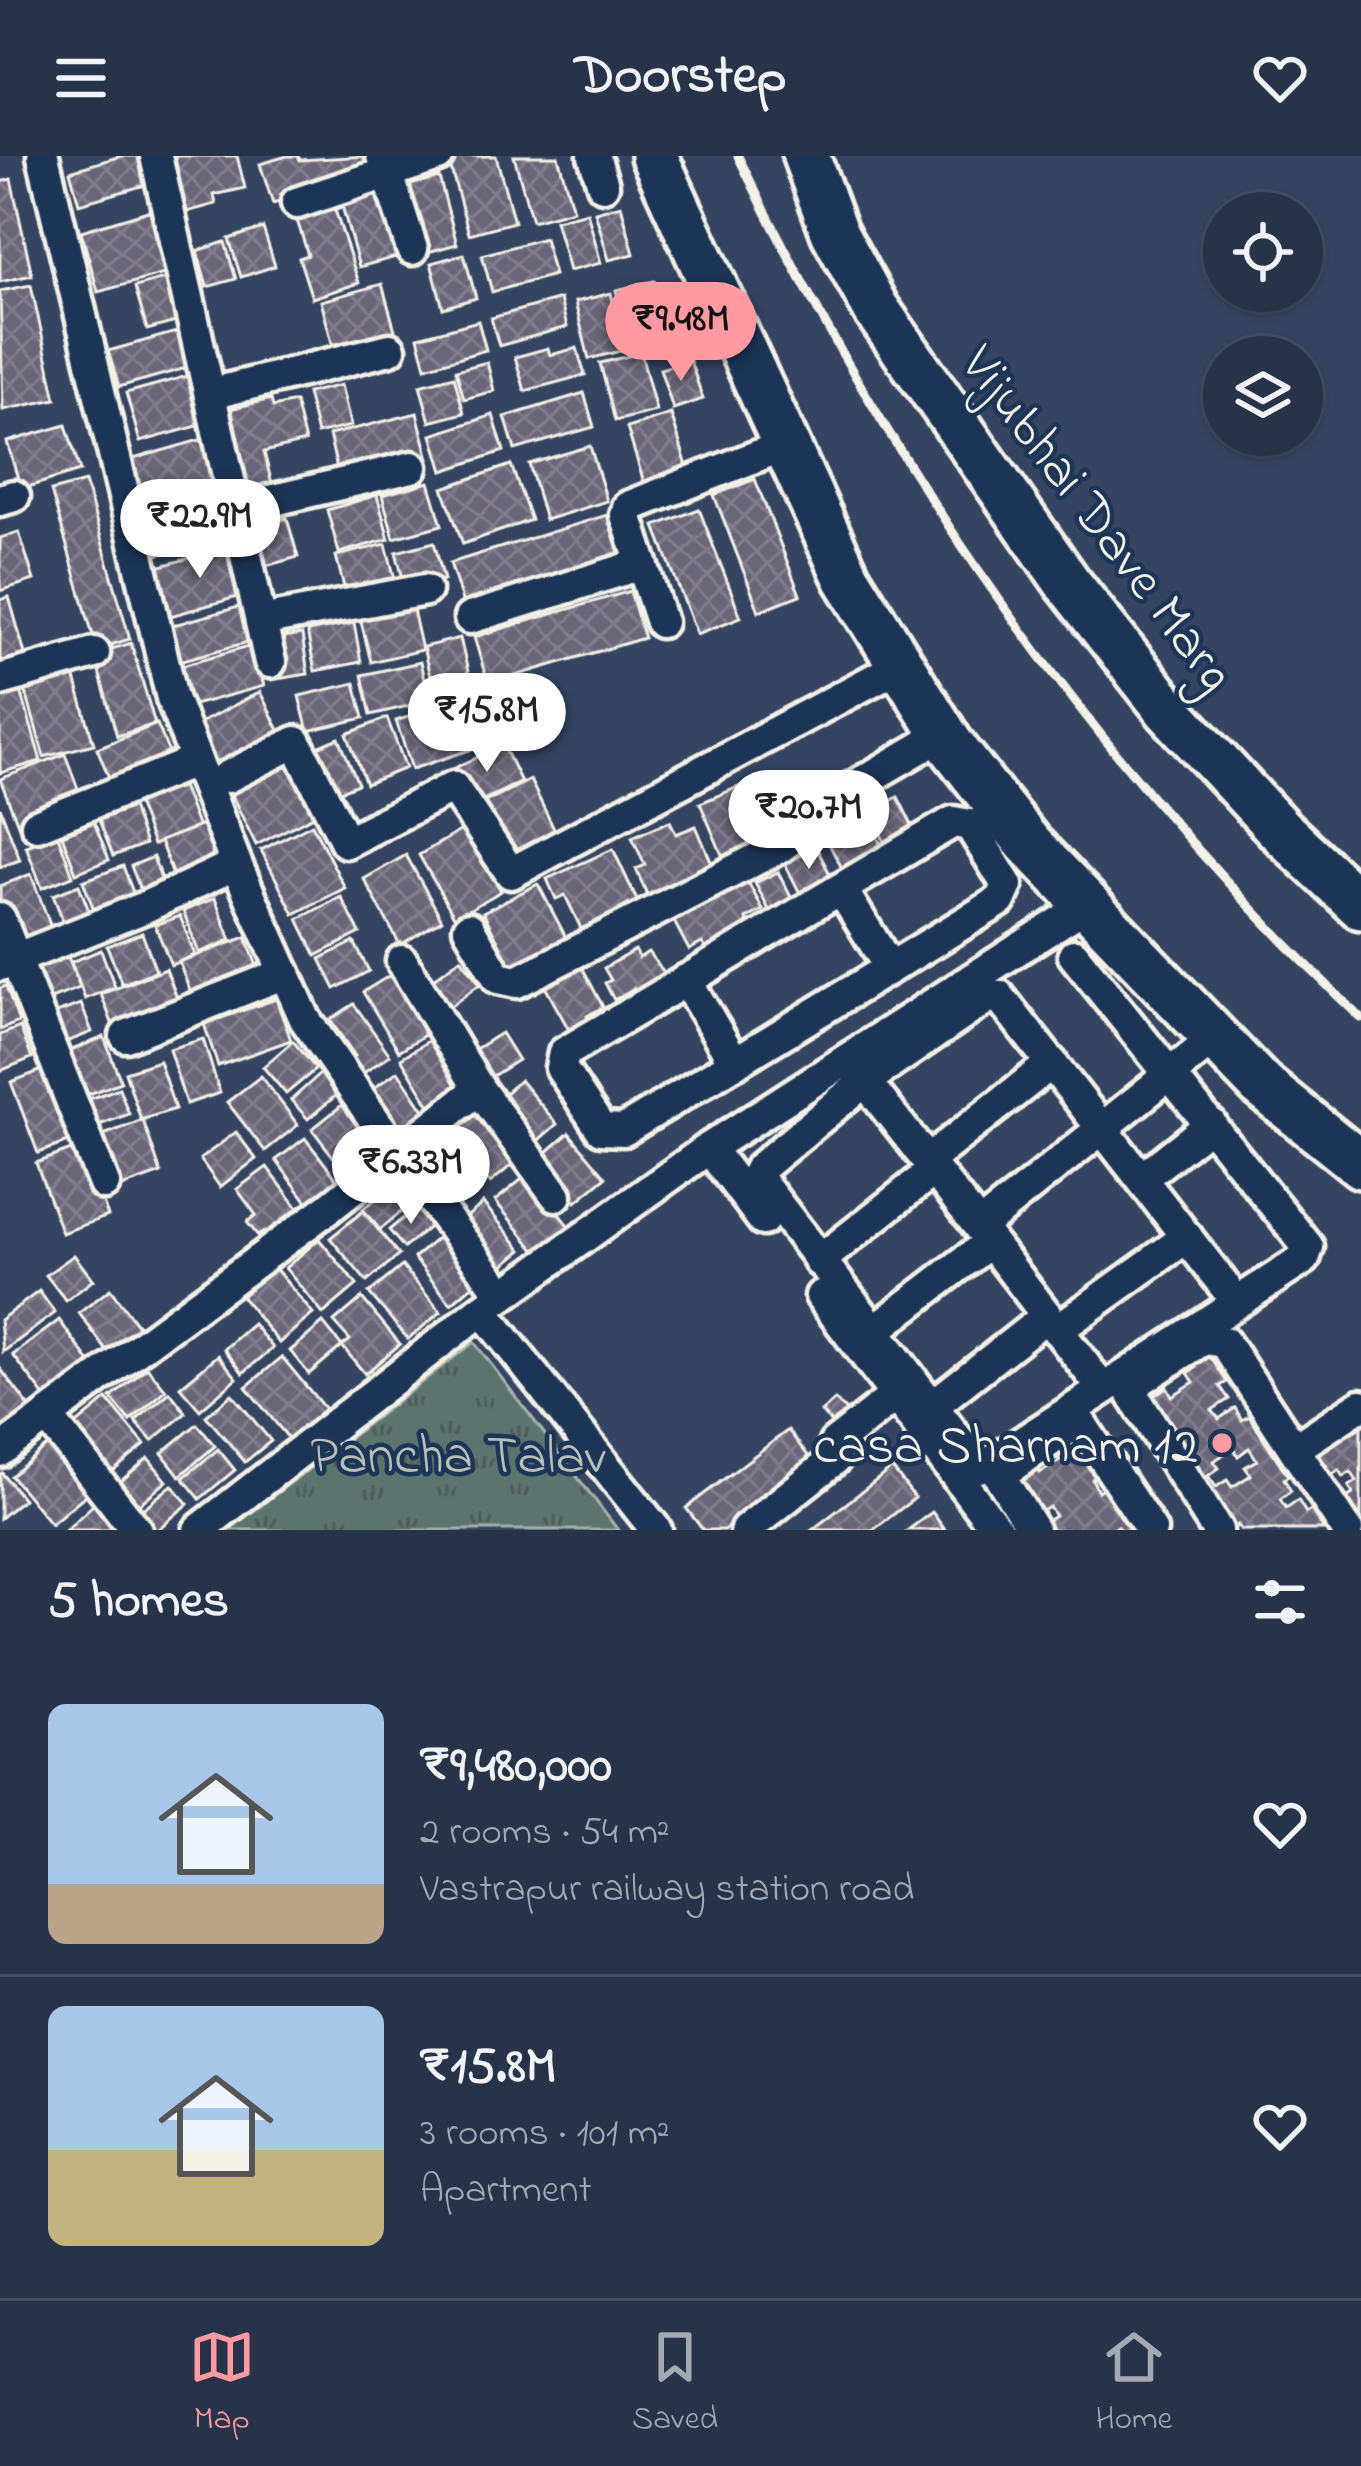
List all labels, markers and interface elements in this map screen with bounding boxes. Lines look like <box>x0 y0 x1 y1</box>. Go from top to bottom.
text: Doorstep <box>575 39 786 117</box>
icon: menu <box>48 45 114 111</box>
icon: heart <box>1247 45 1313 111</box>
map controls <box>1203 192 1323 456</box>
button: locate <box>1203 192 1323 312</box>
pin: ₹9.48M <box>583 282 779 384</box>
text: ₹9.48M <box>632 292 730 349</box>
street label: Vijubhai Dave Marg <box>937 330 1252 711</box>
button: layers <box>1203 336 1323 456</box>
pin: ₹22.9M <box>102 479 298 581</box>
text: ₹22.9M <box>147 489 253 546</box>
pin: ₹15.8M <box>389 673 585 775</box>
text: ₹15.8M <box>435 683 539 740</box>
pin: ₹20.7M <box>711 770 907 872</box>
text: ₹20.7M <box>755 780 863 837</box>
pin: ₹6.33M <box>313 1125 509 1227</box>
text: ₹6.33M <box>359 1135 463 1192</box>
place label: casa Sharnam 12 <box>813 1410 1198 1488</box>
park label: Pancha Talav <box>310 1420 606 1498</box>
marker: casa Sharnam 12 <box>1209 1430 1235 1456</box>
text: 5 homes <box>48 1565 229 1640</box>
icon: filters <box>1247 1569 1313 1635</box>
text: ₹9,480,000 <box>420 1730 612 1805</box>
icon: home <box>144 1752 288 1896</box>
icon: heart <box>1247 1791 1313 1857</box>
text: 2 rooms · 54 m² <box>420 1805 670 1862</box>
text: Vastrapur railway station road <box>420 1862 914 1919</box>
text: ₹15.8M <box>420 2031 556 2106</box>
icon: home <box>144 2054 288 2198</box>
icon: heart <box>1247 2093 1313 2159</box>
text: 3 rooms · 101 m² <box>420 2106 670 2163</box>
text: Apartment <box>420 2163 592 2220</box>
tab: Map <box>189 2324 255 2444</box>
tab: Saved <box>632 2324 718 2444</box>
tab: Home <box>1096 2324 1172 2444</box>

